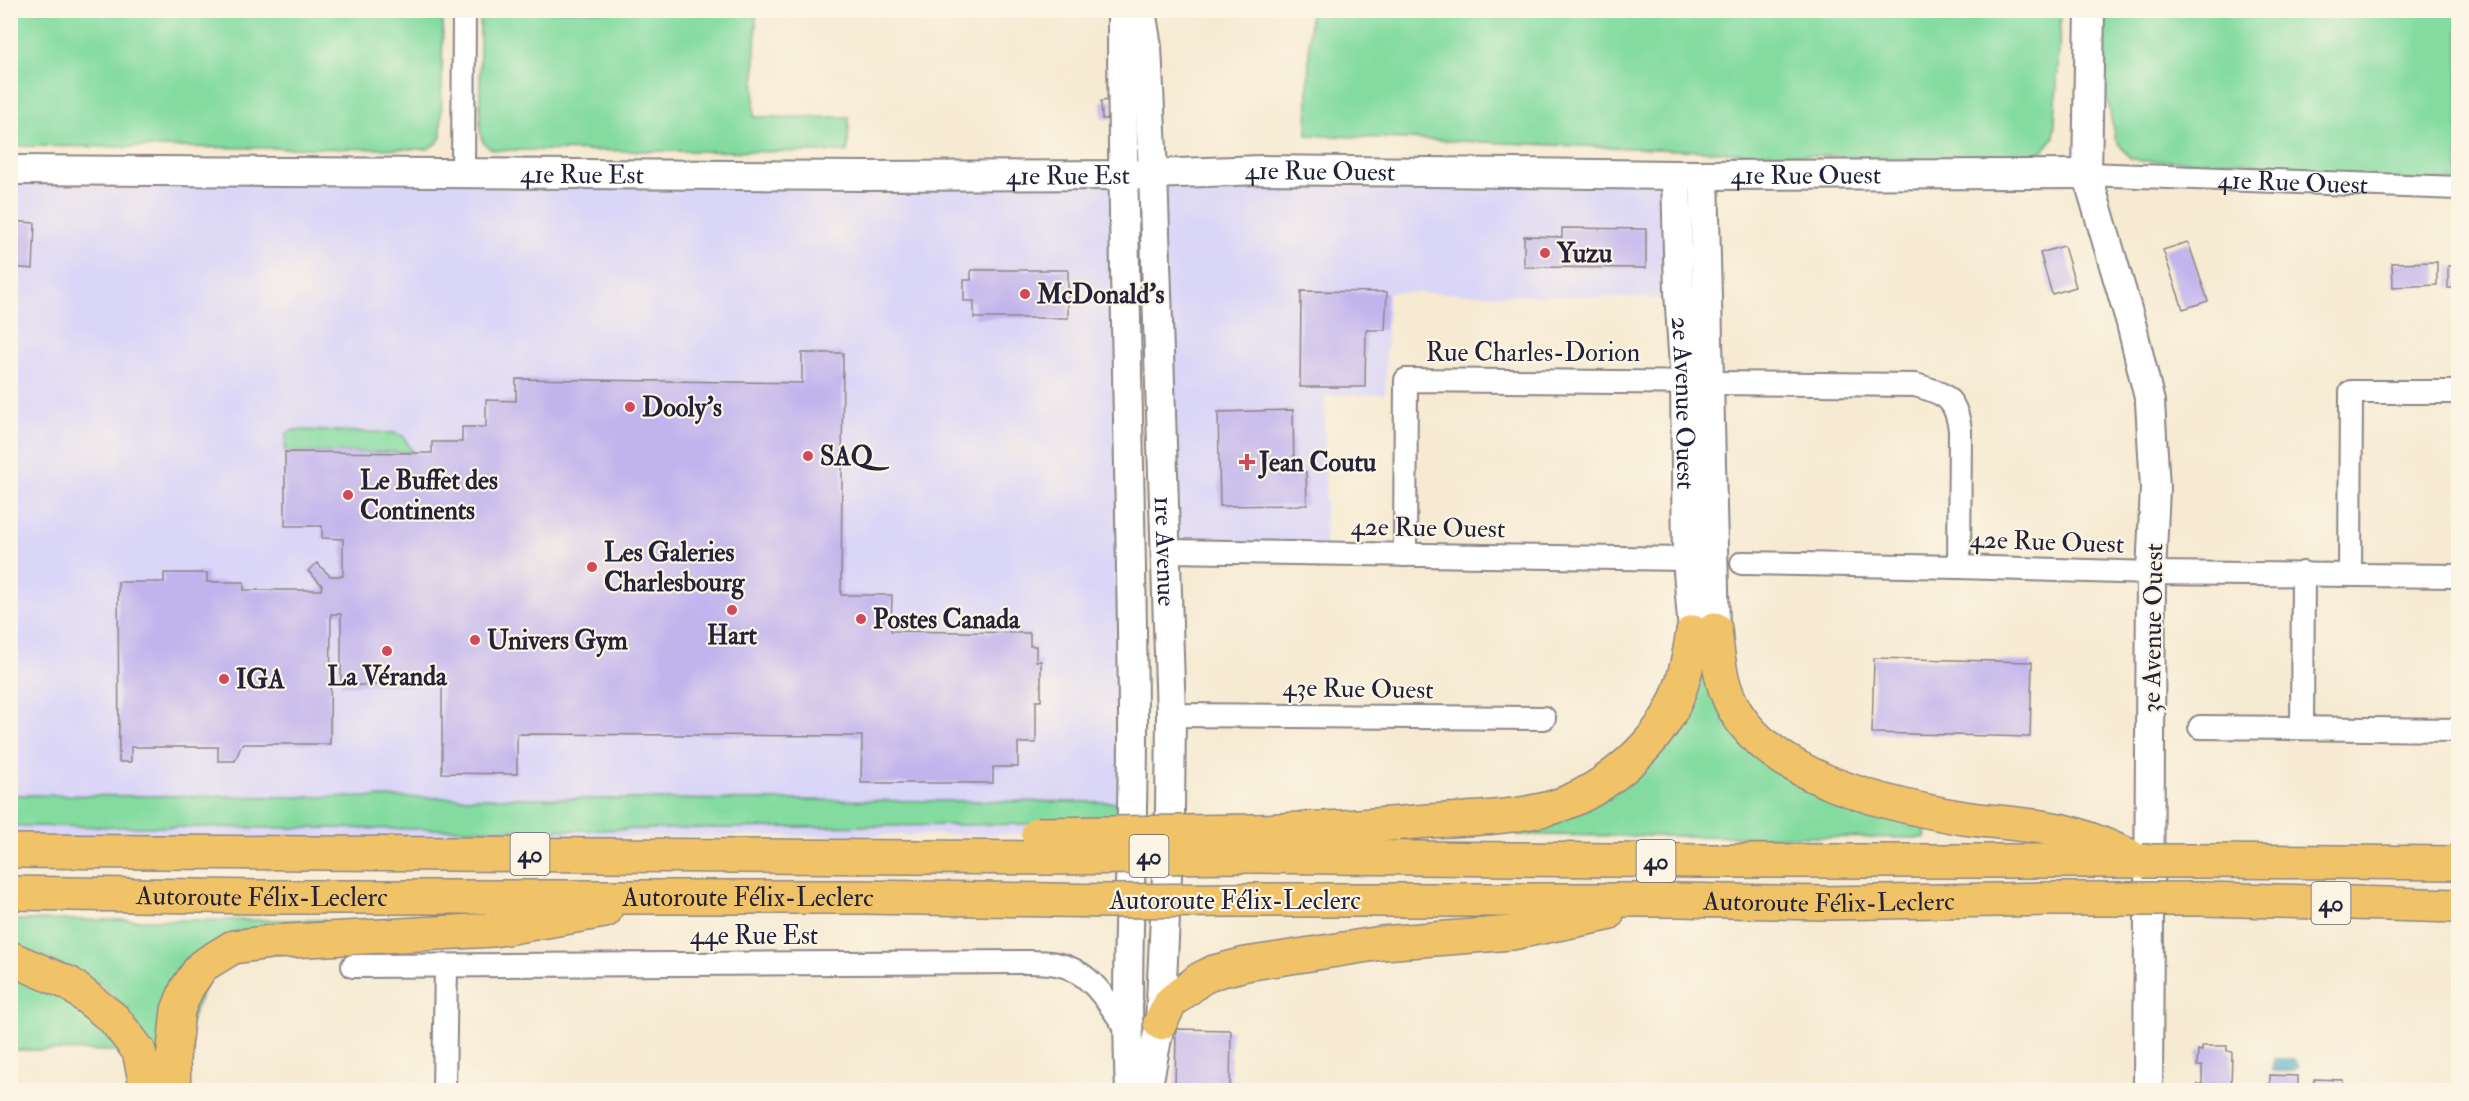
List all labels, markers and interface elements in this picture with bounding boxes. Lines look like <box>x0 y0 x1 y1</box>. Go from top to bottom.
street label: 41e Rue Ouest <box>1244 155 1395 189</box>
street label: 41e Rue Est <box>520 159 644 191</box>
street label: 41e Rue Est <box>1006 160 1131 192</box>
street label: 41e Rue Ouest <box>1730 160 1881 192</box>
street label: 41e Rue Ouest <box>2217 164 2369 202</box>
place label: Yuzu <box>1556 238 1613 270</box>
marker: Yuzu <box>1538 246 1552 260</box>
place label: McDonald's <box>1036 279 1164 311</box>
marker: McDonald's <box>1018 287 1032 301</box>
street label: 2e Avenue Ouest <box>1664 315 1701 490</box>
street label: Rue Charles-Dorion <box>1426 337 1640 369</box>
place label: Dooly's <box>642 392 722 425</box>
marker: Dooly's <box>623 400 637 414</box>
place label: SAQ <box>820 441 890 473</box>
place label: Jean Coutu <box>1257 447 1377 479</box>
marker: SAQ <box>801 449 815 463</box>
marker: Jean Coutu <box>1240 455 1254 469</box>
place label: Le Buffet des Continents <box>360 465 498 527</box>
marker: Le Buffet des Continents <box>341 488 355 502</box>
street label: 1re Avenue <box>1147 495 1182 607</box>
street label: 42e Rue Ouest <box>1350 511 1506 545</box>
street label: 42e Rue Ouest <box>1969 523 2125 561</box>
place label: Les Galeries Charlesbourg <box>604 537 746 600</box>
street label: 3e Avenue Ouest <box>2136 543 2170 713</box>
marker: Les Galeries Charlesbourg <box>585 560 599 574</box>
marker: Hart <box>725 603 739 617</box>
place label: Postes Canada <box>873 604 1021 636</box>
marker: Postes Canada <box>854 612 868 626</box>
place label: Hart <box>707 620 758 652</box>
place label: Univers Gym <box>487 625 629 658</box>
marker: Univers Gym <box>468 633 482 647</box>
marker: La Véranda <box>380 644 394 658</box>
place label: La Véranda <box>327 661 448 693</box>
place label: IGA <box>236 664 285 696</box>
marker: IGA <box>217 672 231 686</box>
street label: 43e Rue Ouest <box>1282 672 1434 706</box>
road number: 40 <box>510 833 550 875</box>
road number: 40 <box>1130 835 1168 877</box>
road number: 40 <box>1636 840 1676 882</box>
street label: Autoroute Félix-Leclerc <box>135 880 388 914</box>
street label: Autoroute Félix-Leclerc <box>621 882 874 914</box>
road number: 40 <box>2312 882 2350 924</box>
street label: Autoroute Félix-Leclerc <box>1108 885 1361 917</box>
street label: Autoroute Félix-Leclerc <box>1702 885 1955 920</box>
street label: 44e Rue Est <box>690 920 818 952</box>

